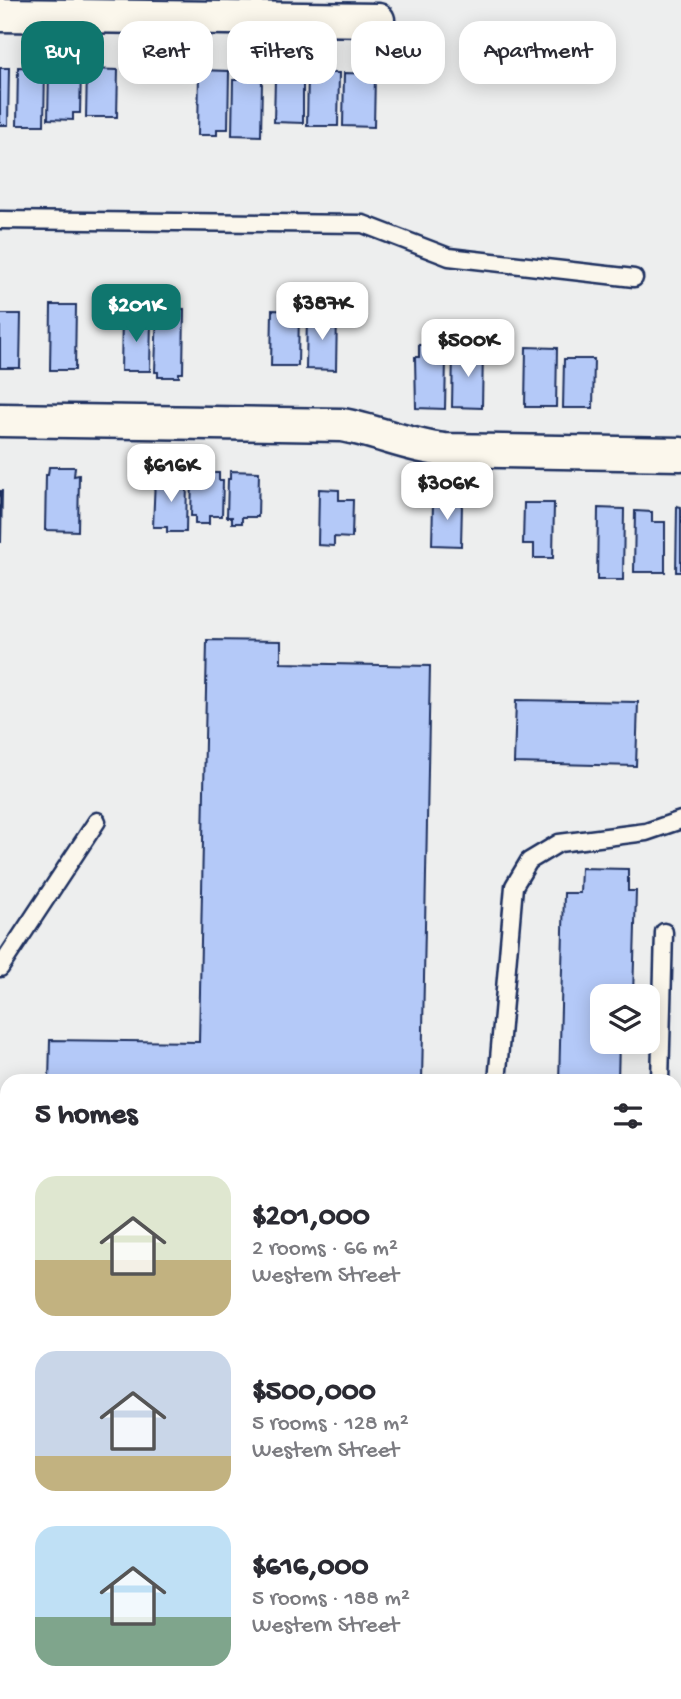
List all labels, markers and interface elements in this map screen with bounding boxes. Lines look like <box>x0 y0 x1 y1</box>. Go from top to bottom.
chip: Buy <box>21 21 104 84</box>
chip: Rent <box>118 21 213 84</box>
chip: Filters <box>227 21 337 84</box>
chip: New <box>351 21 445 84</box>
chip: Apartment <box>459 21 616 84</box>
pin: $387K <box>273 282 371 342</box>
pin: $201K <box>87 284 185 344</box>
text: $387K <box>292 291 352 318</box>
text: $201K <box>108 293 164 320</box>
pin: $500K <box>419 320 517 379</box>
text: $500K <box>437 328 499 355</box>
pin: $616K <box>122 444 220 504</box>
text: $616K <box>143 453 199 480</box>
pin: $306K <box>398 462 496 522</box>
text: $306K <box>417 471 477 498</box>
map controls <box>590 984 660 1054</box>
button: layers <box>590 984 660 1054</box>
icon: filters <box>609 1097 647 1135</box>
text: 5 homes <box>35 1099 137 1134</box>
text: $201,000 <box>252 1201 370 1236</box>
icon: home <box>91 1204 175 1288</box>
text: 2 rooms · 66 m² <box>252 1236 398 1263</box>
text: Western Street <box>252 1263 399 1290</box>
text: $500,000 <box>252 1376 376 1411</box>
icon: home <box>91 1379 175 1463</box>
text: 5 rooms · 128 m² <box>252 1411 409 1438</box>
text: Western Street <box>252 1438 399 1465</box>
text: $616,000 <box>252 1551 369 1586</box>
icon: home <box>91 1554 175 1638</box>
text: 5 rooms · 188 m² <box>252 1586 410 1613</box>
text: Western Street <box>252 1613 399 1640</box>

